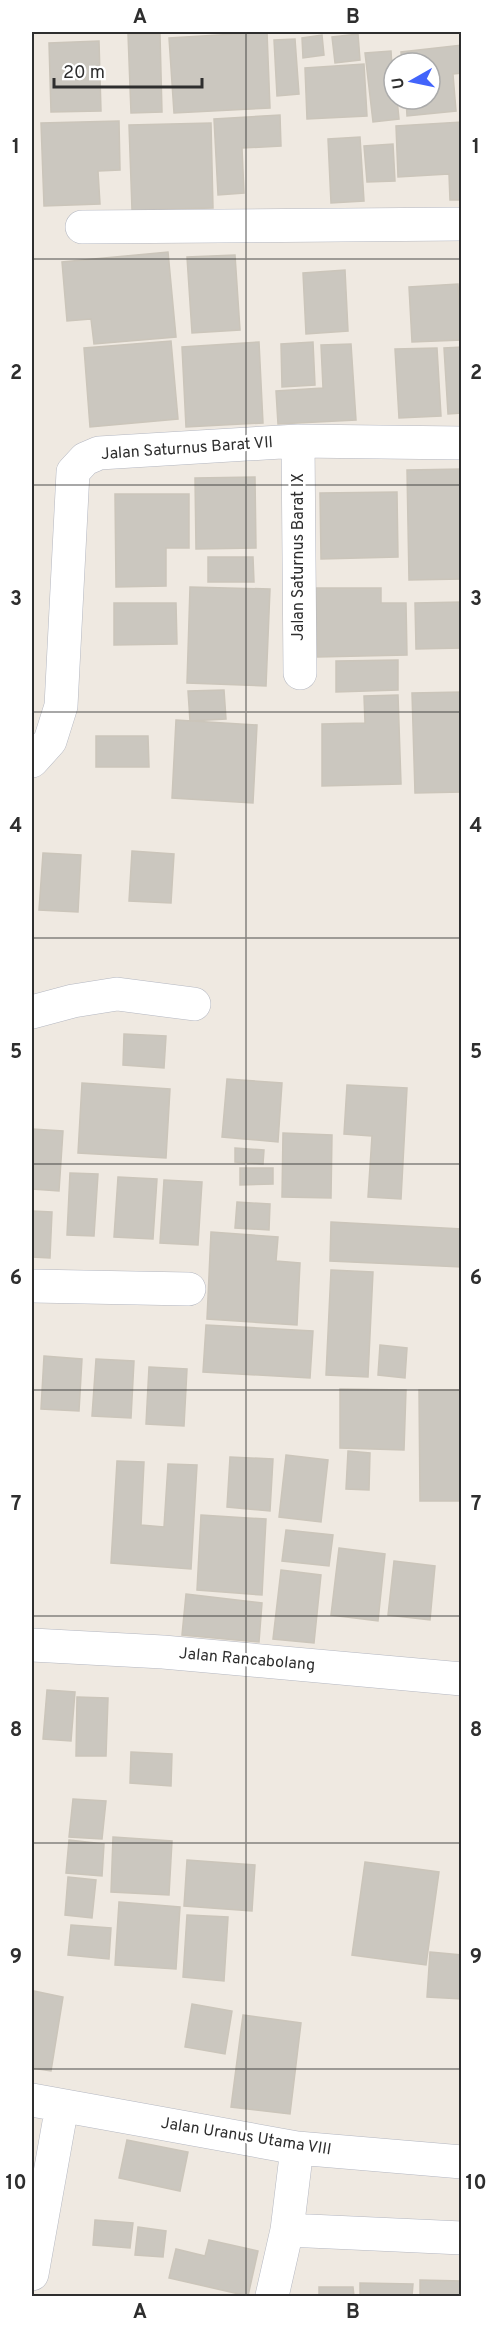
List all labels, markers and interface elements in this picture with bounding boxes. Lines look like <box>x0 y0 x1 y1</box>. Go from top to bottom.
text: A <box>133 5 147 31</box>
text: B <box>346 5 360 31</box>
scale bar <box>54 51 202 89</box>
north arrow <box>382 51 442 111</box>
text: 20 m <box>63 62 105 85</box>
text: U <box>388 76 410 90</box>
text: 1 <box>12 135 20 161</box>
text: 1 <box>472 135 480 161</box>
text: 2 <box>10 361 22 387</box>
text: 2 <box>470 361 482 387</box>
street label: Jalan Saturnus Barat VII <box>100 433 274 465</box>
street label: Jalan Saturnus Barat IX <box>289 473 309 641</box>
text: 3 <box>10 587 22 613</box>
text: 3 <box>470 587 482 613</box>
text: 4 <box>10 814 22 840</box>
text: 4 <box>470 814 482 840</box>
text: 5 <box>10 1040 22 1066</box>
text: 5 <box>470 1040 482 1066</box>
text: 6 <box>10 1266 22 1292</box>
text: 6 <box>470 1266 482 1292</box>
text: 7 <box>11 1492 21 1518</box>
text: 7 <box>471 1492 481 1518</box>
street label: Jalan Rancabolang <box>178 1644 316 1676</box>
text: 8 <box>10 1718 22 1744</box>
text: 8 <box>470 1718 482 1744</box>
text: 9 <box>10 1945 22 1971</box>
text: 9 <box>470 1945 482 1971</box>
street label: Jalan Uranus Utama VIII <box>159 2114 333 2160</box>
text: 10 <box>5 2171 27 2197</box>
text: 10 <box>465 2171 487 2197</box>
text: A <box>133 2300 147 2326</box>
text: B <box>346 2300 360 2326</box>

